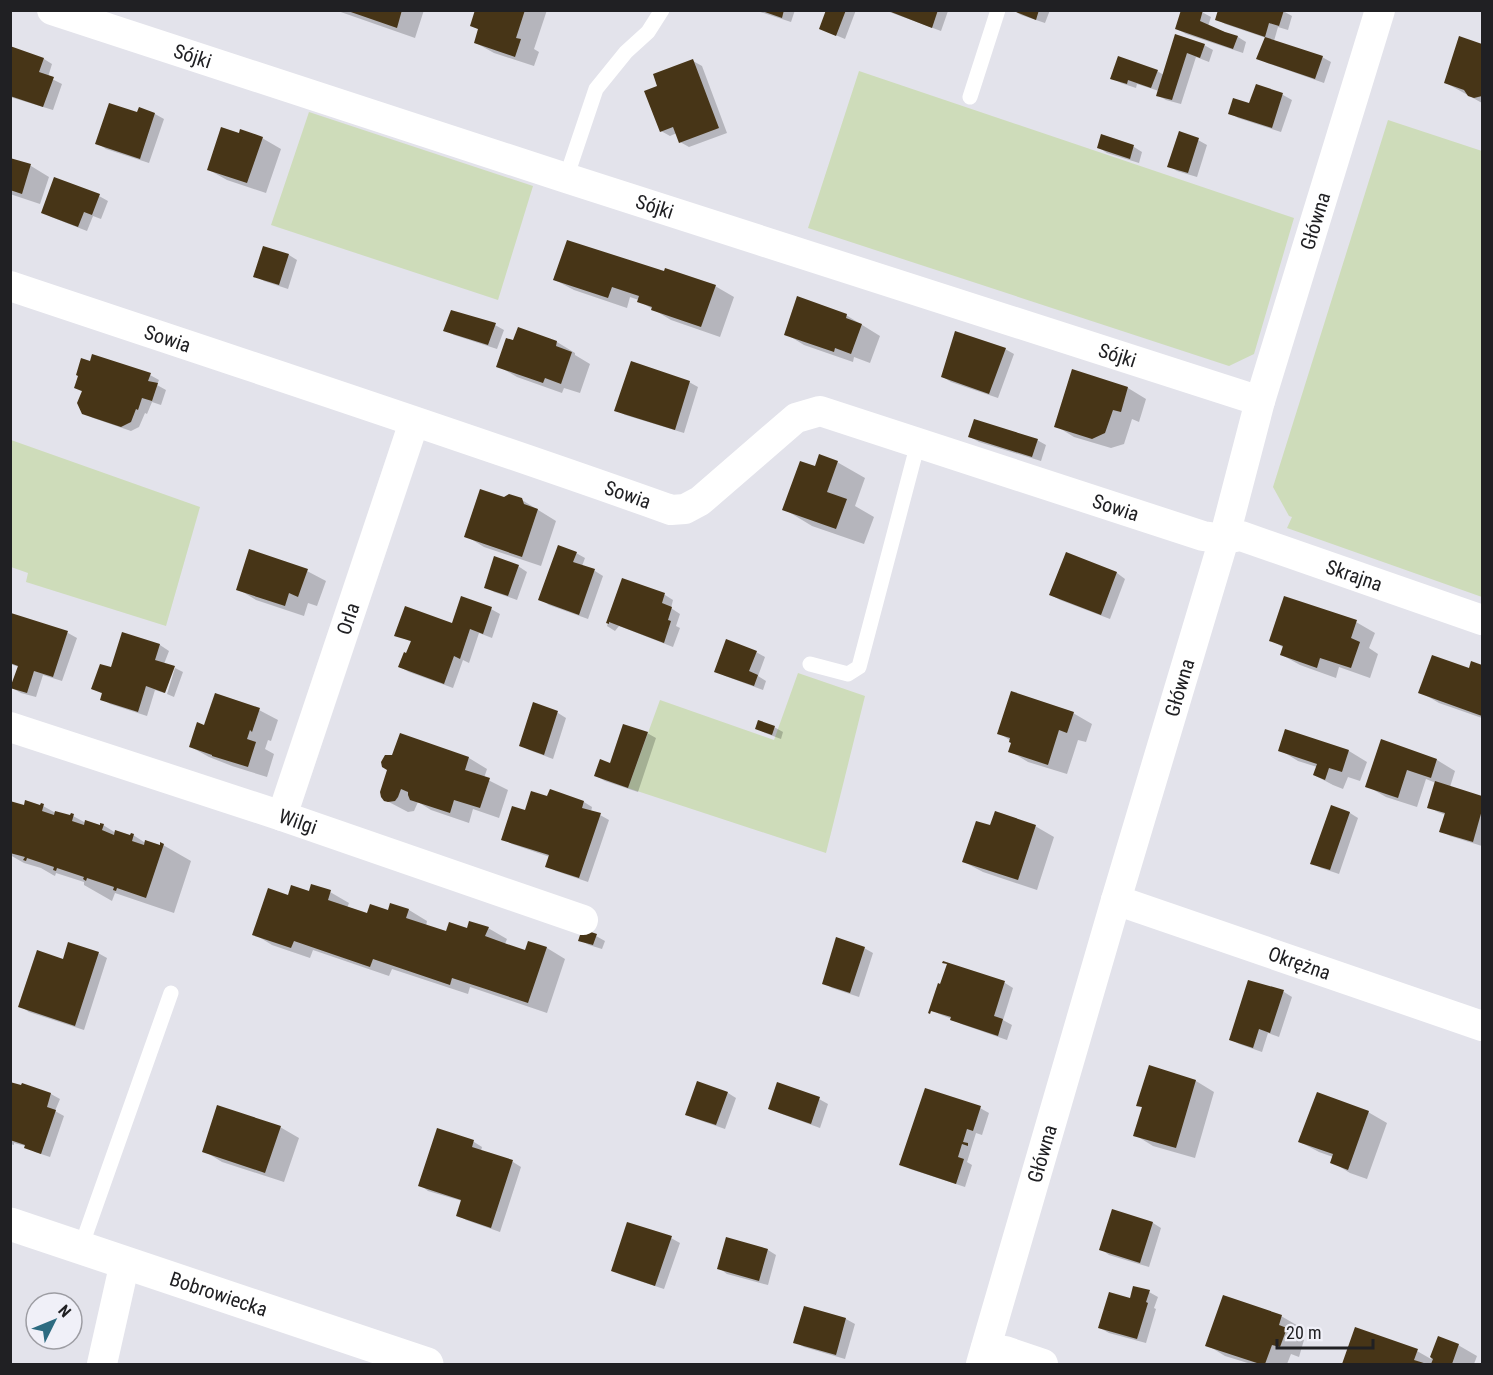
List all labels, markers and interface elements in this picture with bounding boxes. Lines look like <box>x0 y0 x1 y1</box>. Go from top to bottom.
street label: Sójki <box>171 39 215 73</box>
street label: Sójki <box>633 189 677 224</box>
street label: Główna <box>1295 189 1335 253</box>
street label: Sowia <box>141 320 194 357</box>
street label: Sójki <box>1095 338 1139 373</box>
street label: Sowia <box>601 475 654 514</box>
street label: Sowia <box>1089 489 1142 526</box>
street label: Skrajna <box>1323 554 1386 596</box>
street label: Orla <box>332 600 365 638</box>
street label: Główna <box>1160 656 1200 719</box>
street label: Wilgi <box>276 804 320 839</box>
street label: Okrężna <box>1265 941 1334 985</box>
street label: Główna <box>1022 1122 1062 1185</box>
street label: Bobrowiecka <box>167 1266 271 1322</box>
north arrow <box>24 1291 84 1351</box>
text: N <box>54 1301 75 1321</box>
scale bar <box>1277 1312 1373 1350</box>
text: 20 m <box>1286 1322 1321 1343</box>

